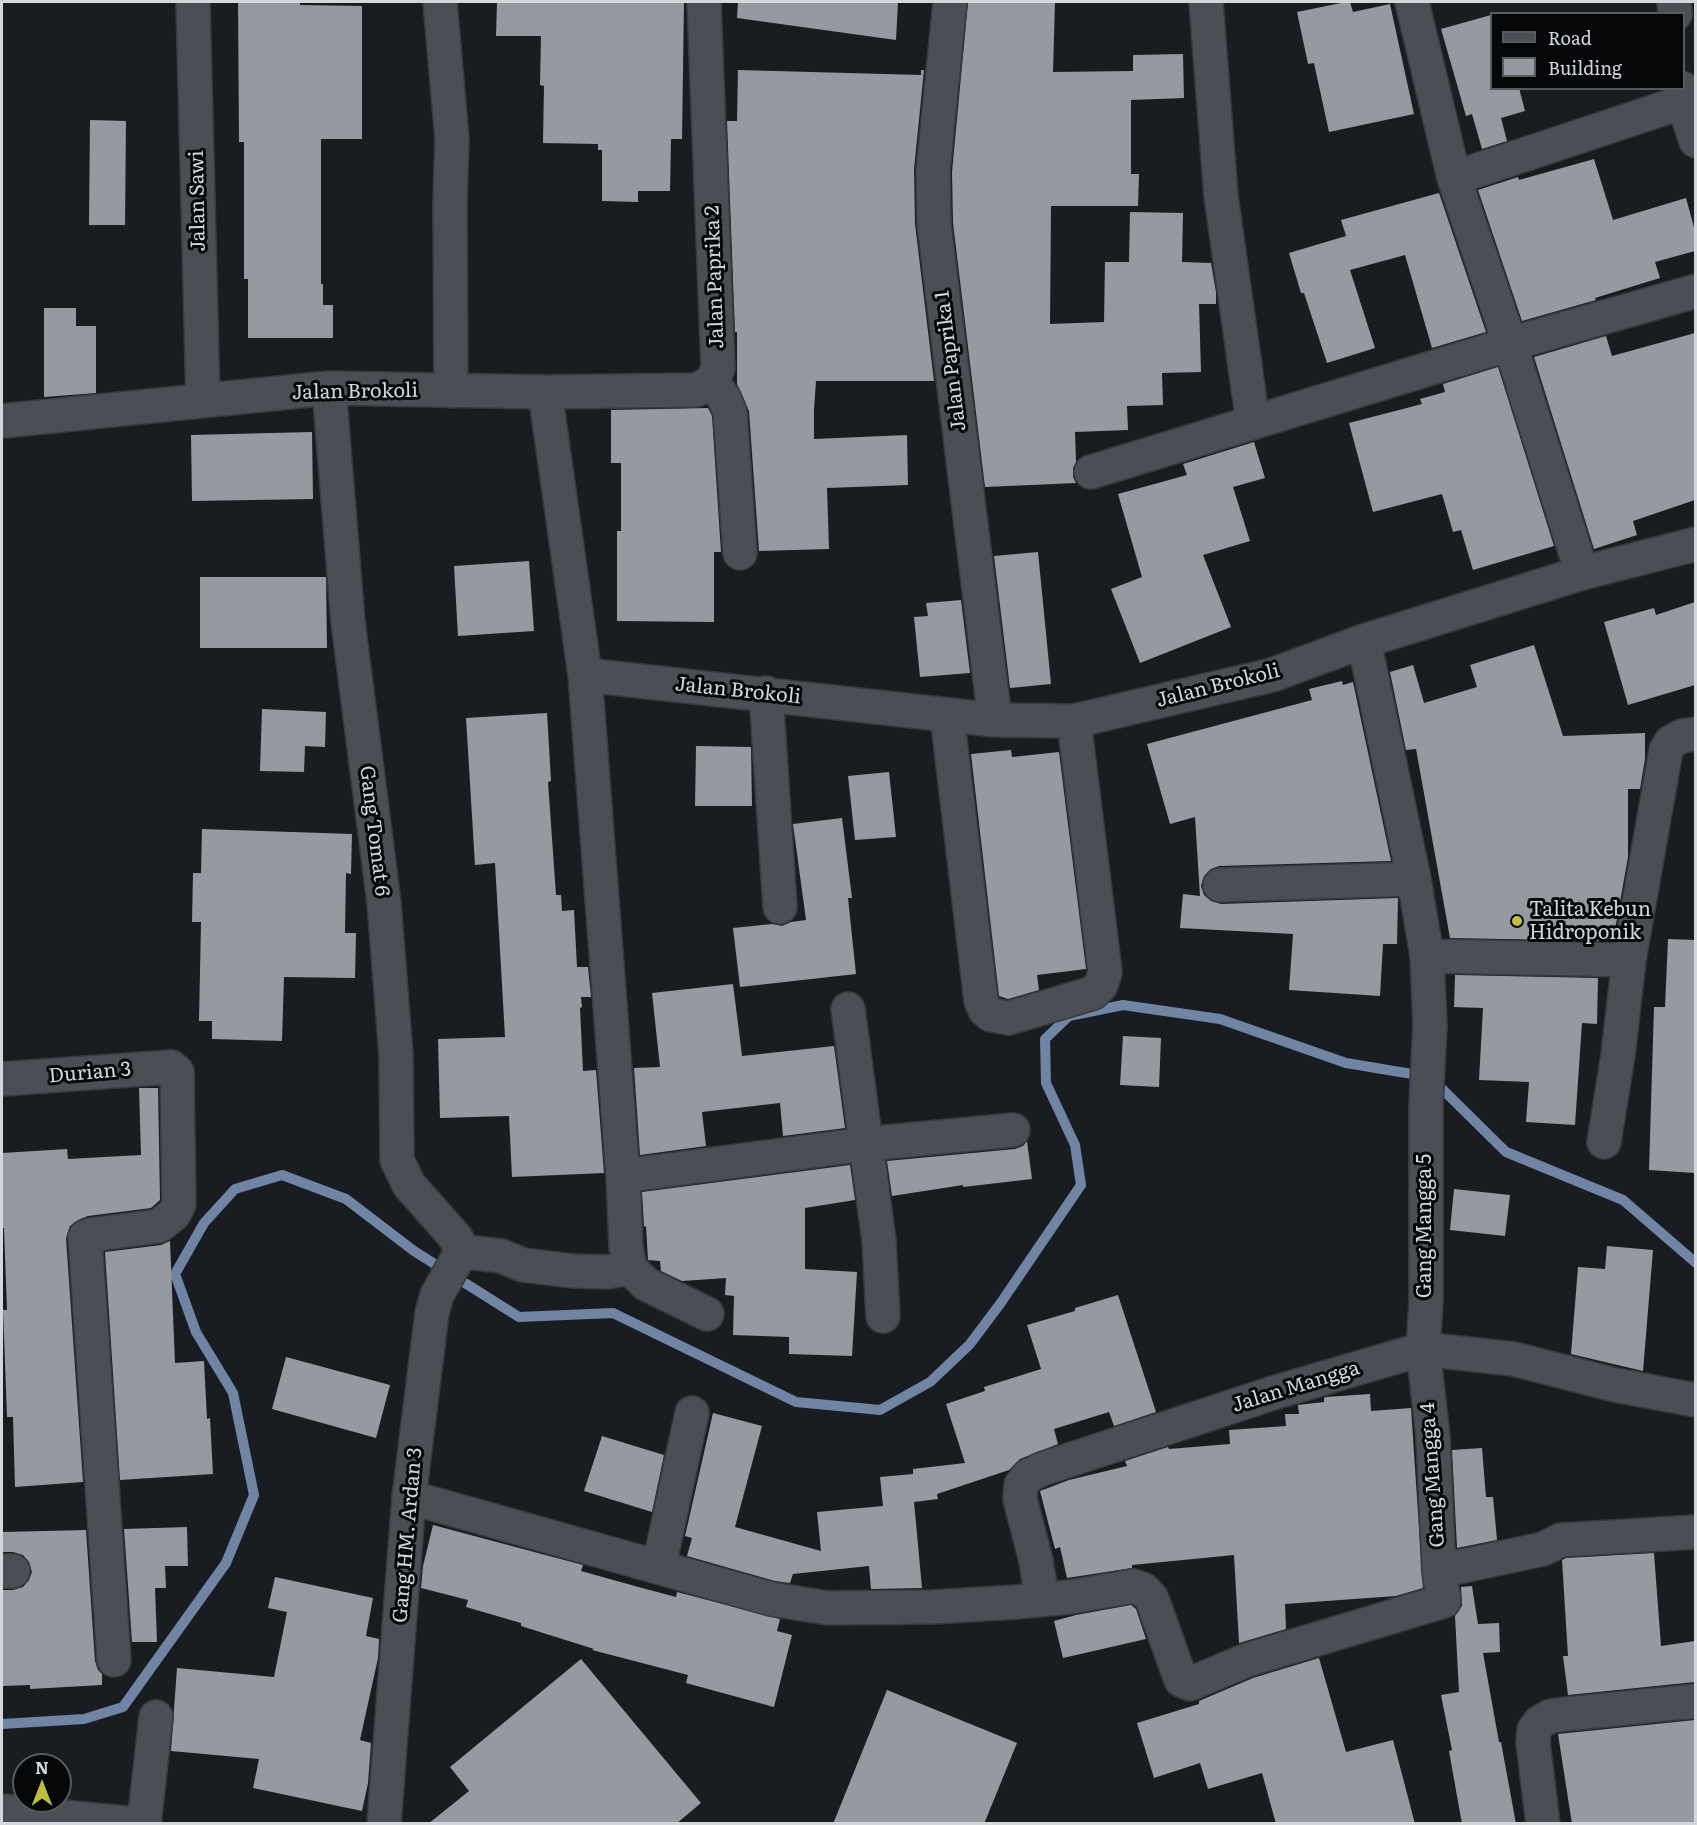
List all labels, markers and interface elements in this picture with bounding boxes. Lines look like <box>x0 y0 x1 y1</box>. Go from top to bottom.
legend <box>1490 12 1685 90</box>
text: Road <box>1548 24 1592 51</box>
text: Building <box>1548 54 1622 81</box>
street label: Jalan Sawi <box>185 150 211 252</box>
street label: Jalan Paprika 2 <box>701 205 729 349</box>
street label: Jalan Paprika 1 <box>930 289 972 433</box>
street label: Jalan Brokoli <box>292 379 418 405</box>
street label: Jalan Brokoli <box>1154 659 1282 713</box>
street label: Jalan Brokoli <box>674 672 802 710</box>
street label: Gang Tomat 6 <box>354 764 394 898</box>
place label: Talita Kebun Hidroponik <box>1529 898 1651 945</box>
marker: Talita Kebun Hidroponik <box>1510 914 1524 928</box>
street label: Durian 3 <box>48 1057 132 1089</box>
street label: Gang Mangga 5 <box>1413 1154 1437 1298</box>
street label: Jalan Mangga <box>1229 1356 1363 1418</box>
street label: Gang Mangga 4 <box>1416 1402 1450 1548</box>
street label: Gang HM. Ardan 3 <box>388 1446 428 1624</box>
north arrow <box>12 1753 72 1813</box>
text: N <box>35 1755 49 1779</box>

